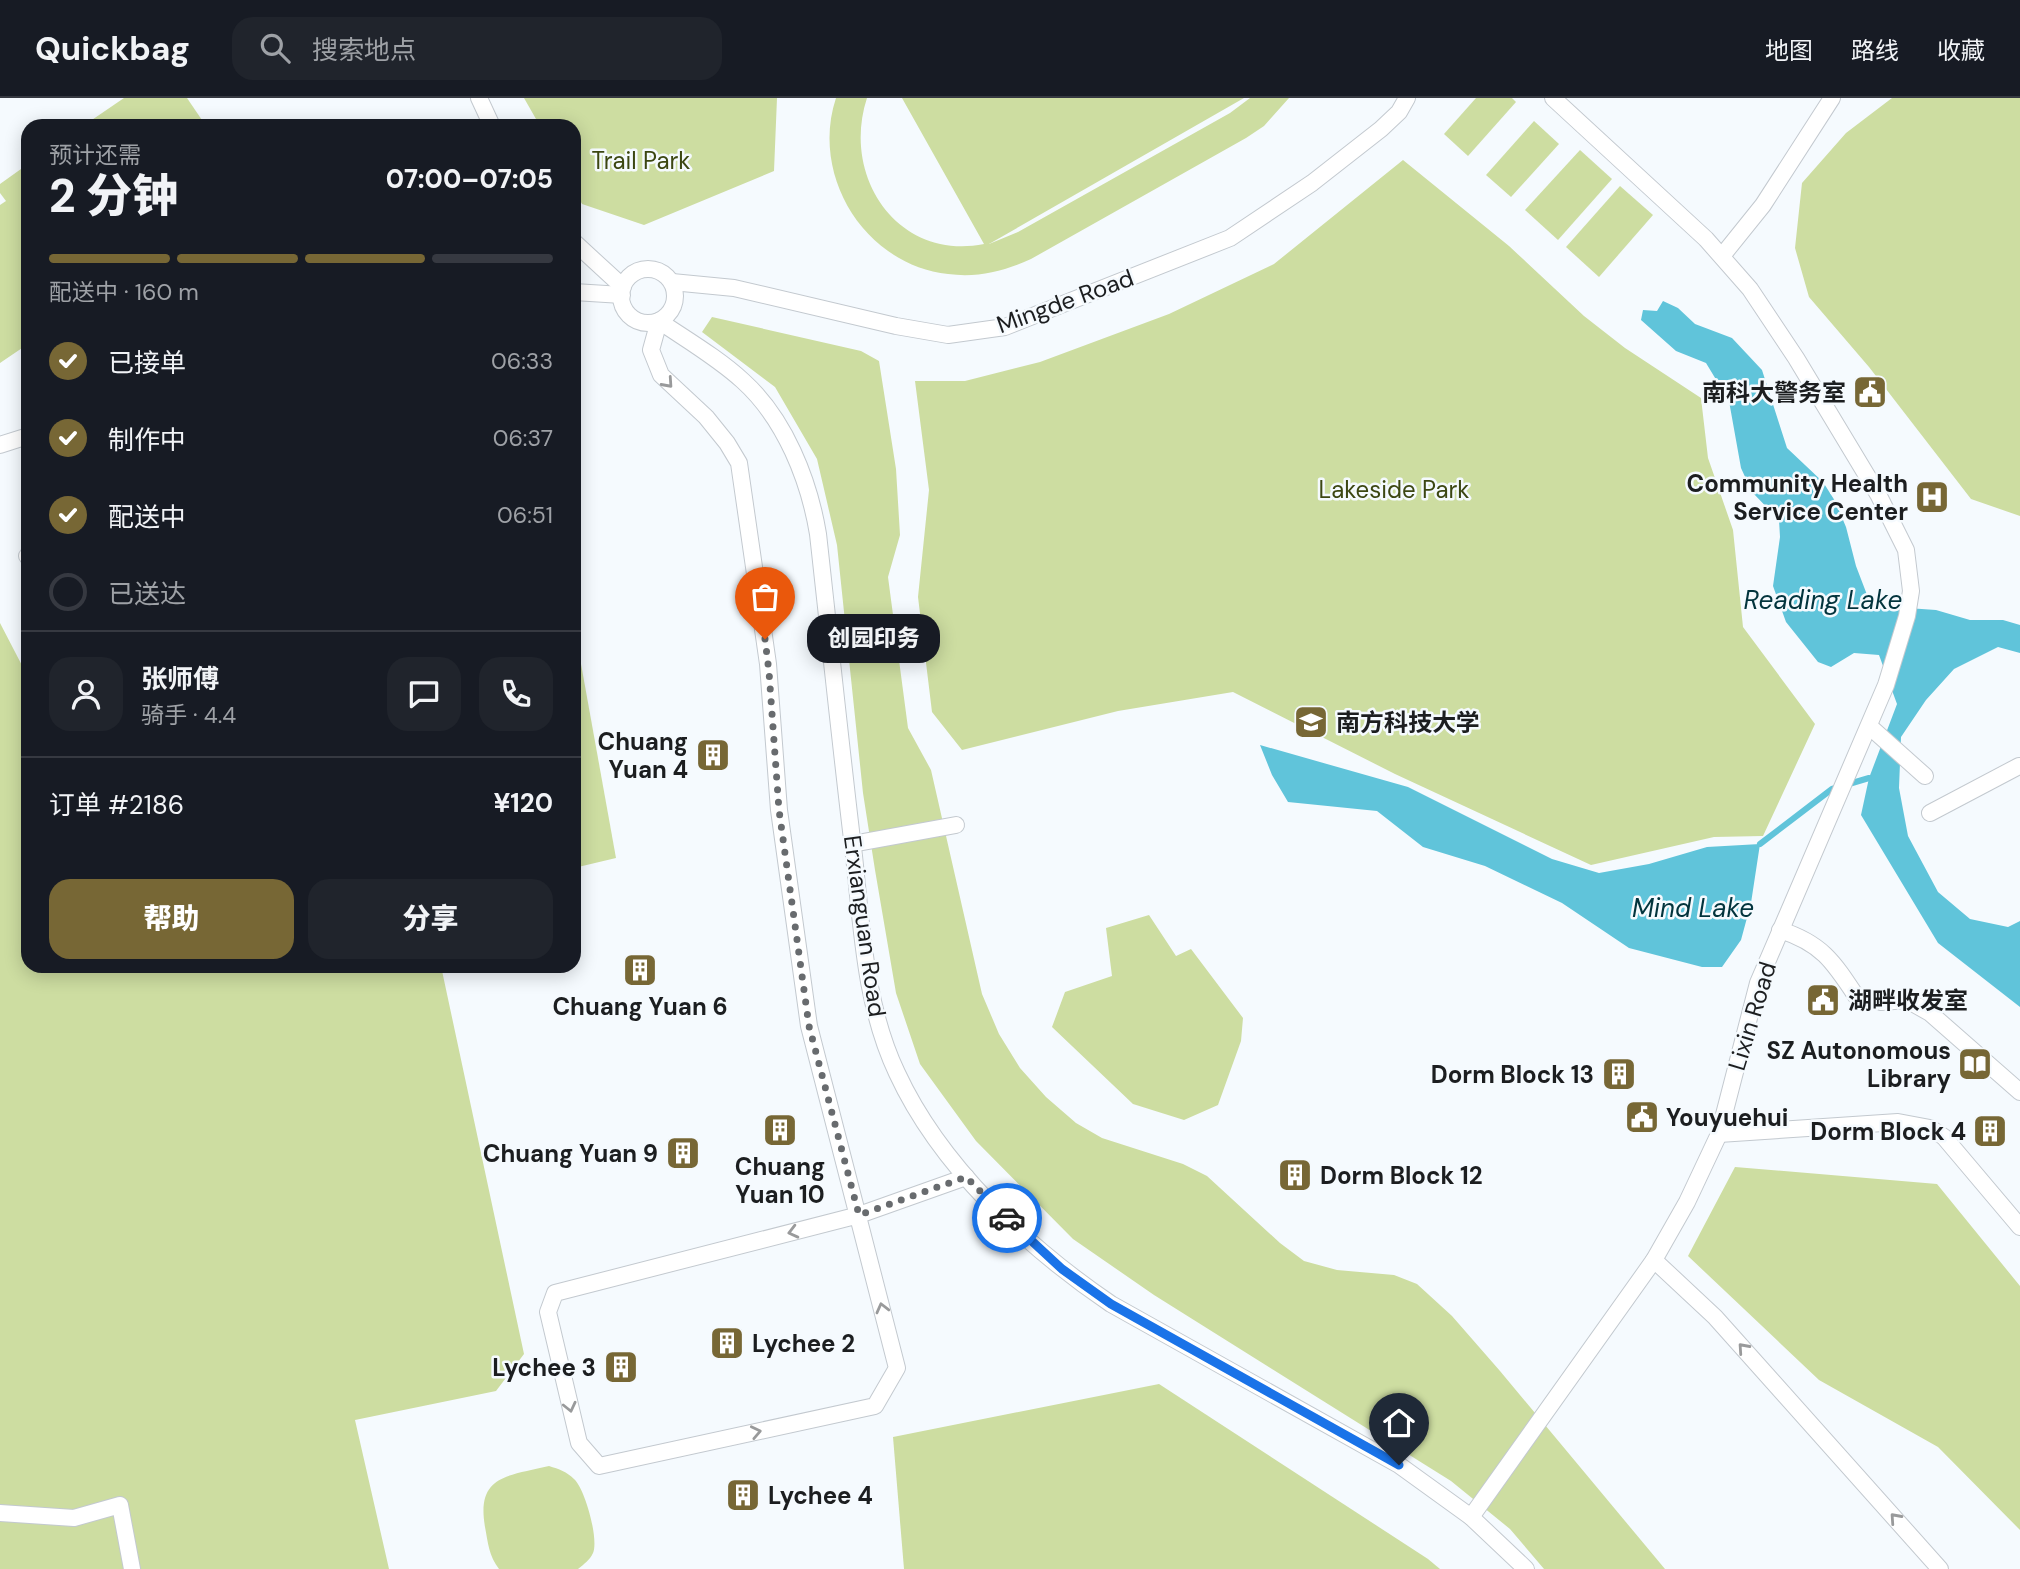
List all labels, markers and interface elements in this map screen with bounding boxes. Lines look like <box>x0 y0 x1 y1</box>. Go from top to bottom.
search box <box>232 17 722 80</box>
text: Quickbag <box>35 27 190 70</box>
icon: search <box>256 29 294 67</box>
text: 搜索地点 <box>312 33 416 67</box>
text: 地图 <box>1765 35 1813 66</box>
text: 路线 <box>1851 35 1899 66</box>
text: 收藏 <box>1937 35 1985 66</box>
text: 预计还需 <box>49 140 141 170</box>
park label: Trail Park <box>592 145 690 176</box>
text: 07:00–07:05 <box>386 162 553 196</box>
text: 2 分钟 <box>49 166 178 226</box>
street label: Mingde Road <box>992 262 1138 340</box>
text: 配送中 · 160 m <box>49 277 199 307</box>
icon: check <box>49 342 87 380</box>
text: 已接单 <box>108 346 186 380</box>
text: 06:33 <box>491 346 553 376</box>
public building icon: 南科大警务室 <box>1851 373 1889 411</box>
one-way arrow <box>660 375 673 388</box>
place label: 南科大警务室 <box>1702 377 1846 408</box>
icon: check <box>49 419 87 457</box>
text: 制作中 <box>108 423 186 457</box>
text: 06:37 <box>493 423 553 453</box>
place label: Community Health Service Center <box>1687 468 1908 527</box>
park label: Lakeside Park <box>1319 474 1469 505</box>
hospital icon: Community Health Service Center <box>1913 478 1951 516</box>
icon: check <box>49 496 87 534</box>
text: 配送中 <box>108 500 186 534</box>
text: 06:51 <box>497 500 553 530</box>
pin <box>735 567 795 639</box>
text: 已送达 <box>108 577 186 611</box>
icon: bag <box>746 578 784 616</box>
water label: Reading Lake <box>1744 583 1902 617</box>
callout: 创园印务 <box>807 614 940 664</box>
text: 创园印务 <box>828 623 920 653</box>
button: person <box>49 657 123 731</box>
button: chat <box>387 657 461 731</box>
button: phone <box>479 657 553 731</box>
text: 张师傅 <box>141 662 219 696</box>
text: 骑手 · 4.4 <box>141 700 236 730</box>
school or university icon: 南方科技大学 <box>1292 703 1330 741</box>
place label: 南方科技大学 <box>1336 707 1480 738</box>
place label: Chuang Yuan 4 <box>597 726 688 785</box>
building icon: Chuang Yuan 4 <box>694 736 732 774</box>
text: ¥120 <box>493 786 553 820</box>
text: 订单 #2186 <box>49 788 184 822</box>
street label: Erxianguan Road <box>837 833 893 1019</box>
button: 帮助 <box>49 879 294 959</box>
button: 分享 <box>308 879 553 959</box>
water label: Mind Lake <box>1632 891 1754 925</box>
building icon: Chuang Yuan 6 <box>621 951 659 989</box>
street label: Lixin Road <box>1721 958 1783 1074</box>
public building icon: 湖畔收发室 <box>1804 981 1842 1019</box>
place label: 湖畔收发室 <box>1848 985 1968 1016</box>
place label: Chuang Yuan 6 <box>552 991 728 1022</box>
place label: SZ Autonomous Library <box>1766 1035 1951 1094</box>
library icon: SZ Autonomous Library <box>1956 1045 1994 1083</box>
building icon: Dorm Block 13 <box>1600 1055 1638 1093</box>
place label: Dorm Block 13 <box>1431 1059 1594 1090</box>
public building icon: Youyuehui <box>1623 1098 1661 1136</box>
place label: Youyuehui <box>1666 1102 1788 1133</box>
building icon: Chuang Yuan 10 <box>761 1111 799 1149</box>
building icon: Dorm Block 4 <box>1971 1112 2009 1150</box>
place label: Dorm Block 4 <box>1810 1116 1966 1147</box>
building icon: Chuang Yuan 9 <box>664 1134 702 1172</box>
place label: Chuang Yuan 9 <box>483 1138 658 1169</box>
place label: Chuang Yuan 10 <box>735 1151 825 1210</box>
building icon: Dorm Block 12 <box>1276 1156 1314 1194</box>
place label: Dorm Block 12 <box>1320 1160 1483 1191</box>
courier <box>972 1183 1042 1253</box>
icon: car <box>988 1199 1026 1237</box>
one-way arrow <box>787 1224 799 1238</box>
one-way arrow <box>876 1303 890 1315</box>
building icon: Lychee 2 <box>708 1324 746 1362</box>
place label: Lychee 2 <box>752 1328 855 1359</box>
one-way arrow <box>1739 1343 1751 1356</box>
building icon: Lychee 3 <box>602 1348 640 1386</box>
place label: Lychee 3 <box>492 1352 596 1383</box>
pin <box>1369 1393 1429 1465</box>
one-way arrow <box>562 1401 577 1413</box>
icon: home <box>1380 1404 1418 1442</box>
one-way arrow <box>750 1426 762 1440</box>
building icon: Lychee 4 <box>724 1476 762 1514</box>
place label: Lychee 4 <box>768 1480 873 1511</box>
one-way arrow <box>1891 1513 1903 1526</box>

